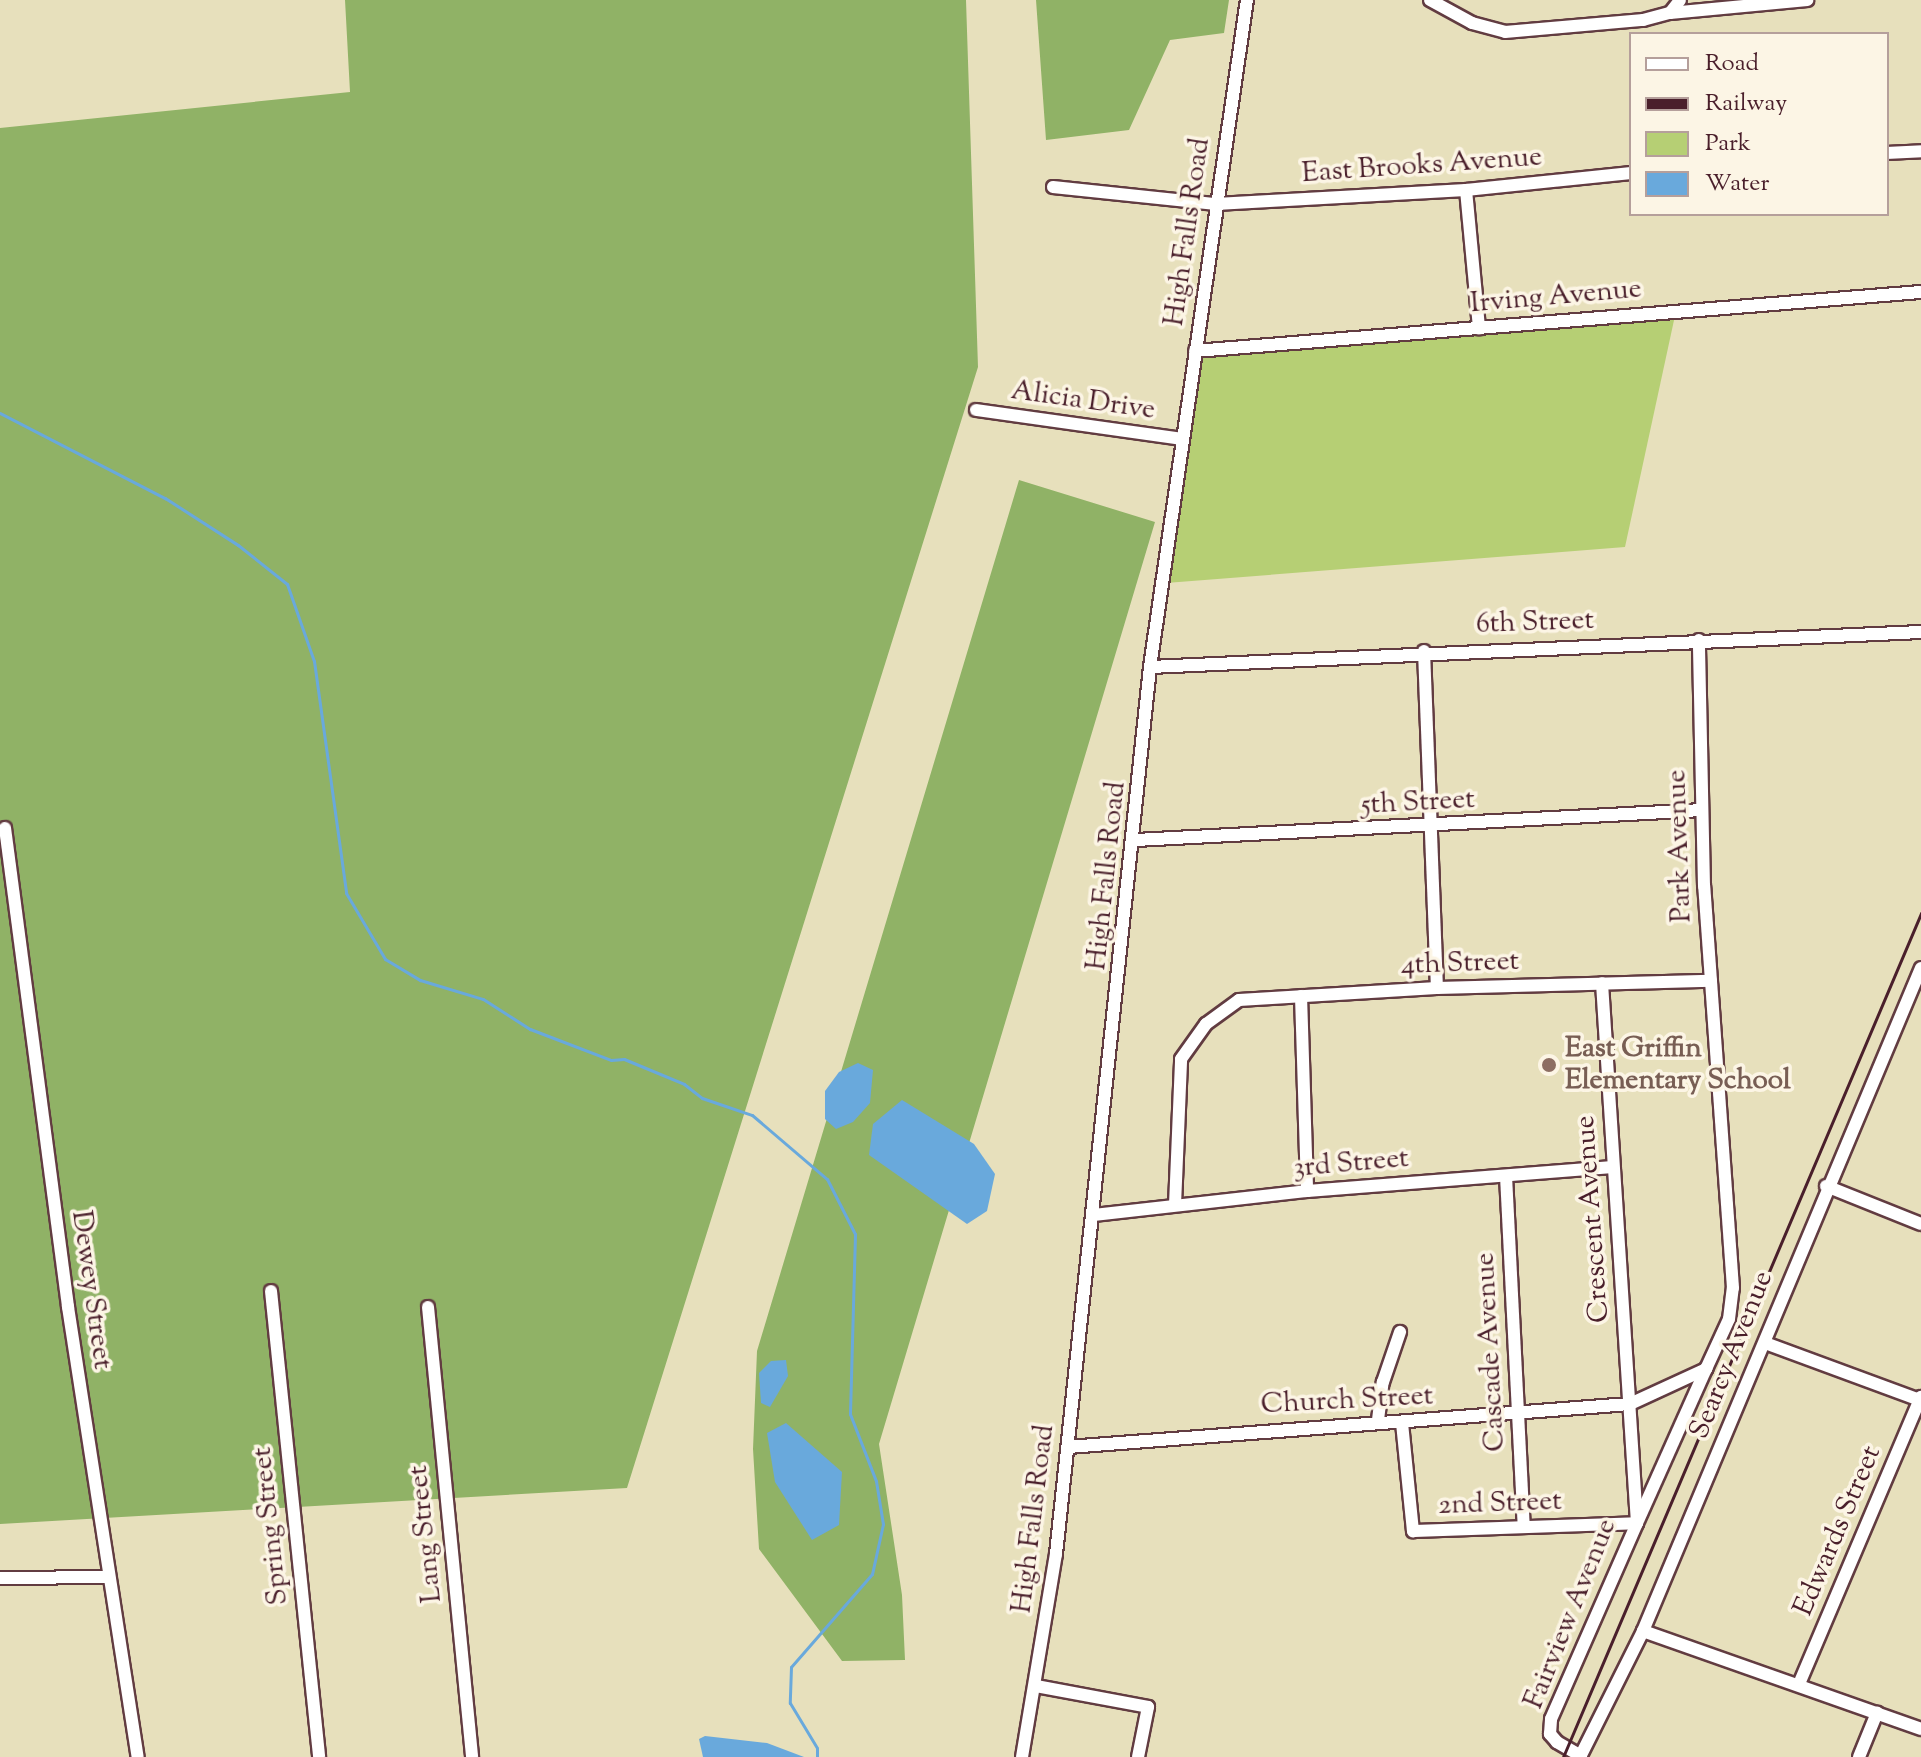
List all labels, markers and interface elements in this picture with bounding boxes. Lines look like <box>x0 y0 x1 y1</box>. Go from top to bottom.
legend <box>1629 32 1889 216</box>
text: Road <box>1705 47 1759 81</box>
text: Railway <box>1705 87 1787 121</box>
text: Park <box>1705 127 1751 161</box>
street label: High Falls Road <box>1158 136 1218 328</box>
street label: East Brooks Avenue <box>1301 141 1543 191</box>
text: Water <box>1705 167 1769 201</box>
street label: Irving Avenue <box>1469 273 1643 321</box>
street label: Alicia Drive <box>1009 374 1157 428</box>
street label: 6th Street <box>1475 604 1595 642</box>
street label: Park Avenue <box>1661 769 1699 923</box>
street label: High Falls Road <box>1080 780 1134 972</box>
street label: 5th Street <box>1360 783 1476 823</box>
street label: 4th Street <box>1400 945 1520 983</box>
place label: East Griffin Elementary School <box>1565 1032 1791 1098</box>
marker: East Griffin Elementary School <box>1540 1056 1558 1074</box>
street label: Crescent Avenue <box>1569 1114 1617 1324</box>
street label: 3rd Street <box>1292 1142 1410 1186</box>
street label: Dewey Street <box>63 1209 119 1371</box>
street label: Cascade Avenue <box>1469 1252 1513 1452</box>
street label: Searcy Avenue <box>1683 1266 1781 1444</box>
street label: Church Street <box>1260 1380 1434 1422</box>
street label: High Falls Road <box>1006 1423 1062 1615</box>
street label: Edwards Street <box>1787 1441 1889 1621</box>
street label: Spring Street <box>246 1445 296 1607</box>
street label: Lang Street <box>402 1464 450 1604</box>
street label: 2nd Street <box>1438 1485 1562 1523</box>
street label: Fairview Avenue <box>1518 1514 1624 1714</box>

